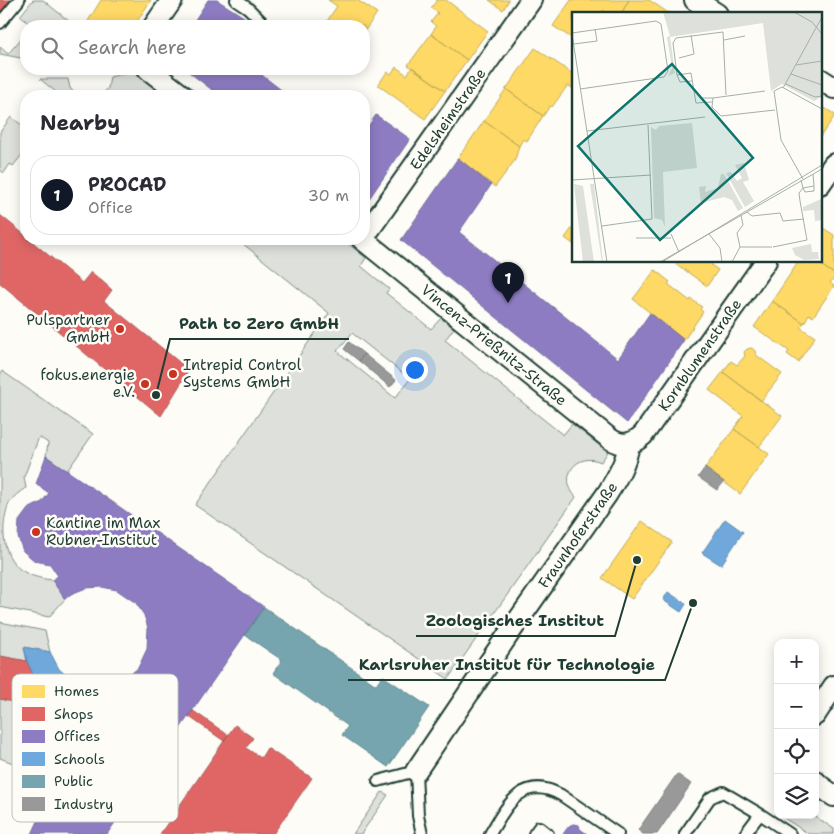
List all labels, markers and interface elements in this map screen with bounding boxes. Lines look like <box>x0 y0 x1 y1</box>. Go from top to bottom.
inset map <box>572 12 822 262</box>
search box <box>20 20 370 75</box>
icon: search <box>38 34 66 62</box>
text: Search here <box>78 35 187 60</box>
street label: Edelsheimstraße <box>405 64 491 174</box>
text: Nearby <box>40 109 120 137</box>
text: PROCAD <box>88 172 166 197</box>
text: 1 <box>53 185 61 206</box>
text: 30 m <box>308 185 349 206</box>
text: Office <box>88 197 133 218</box>
pin: 1 <box>492 262 524 303</box>
street label: Vincenz-Prießnitz-Straße <box>417 280 571 410</box>
street label: Kornblumenstraße <box>654 295 746 415</box>
callout: Path to Zero GmbH <box>170 308 349 339</box>
place label: Pulspartner GmbH <box>26 310 110 347</box>
text: Path to Zero GmbH <box>179 313 339 334</box>
marker: Pulspartner GmbH <box>114 323 126 335</box>
place label: Intrepid Control Systems GmbH <box>183 355 302 392</box>
your location <box>402 357 428 383</box>
place label: fokus.energie e.V. <box>41 365 135 402</box>
marker: Intrepid Control Systems GmbH <box>167 368 179 380</box>
marker: fokus.energie e.V. <box>139 378 151 390</box>
street label: Fraunhoferstraße <box>534 478 622 592</box>
place label: Kantine im Max Rubner-Institut <box>46 513 161 550</box>
marker: Kantine im Max Rubner-Institut <box>30 526 42 538</box>
callout: Zoologisches Institut <box>416 605 615 636</box>
text: Zoologisches Institut <box>426 610 604 631</box>
map controls <box>774 639 819 819</box>
button: + <box>774 639 819 684</box>
callout: Karlsruher Institut für Technologie <box>348 649 665 680</box>
text: Karlsruher Institut für Technologie <box>359 654 656 675</box>
legend <box>12 674 178 822</box>
text: Homes <box>54 682 99 700</box>
button: − <box>774 684 819 729</box>
text: Shops <box>54 705 93 723</box>
text: Offices <box>54 727 100 745</box>
button: locate <box>774 729 819 774</box>
text: Schools <box>54 750 105 768</box>
text: Public <box>54 772 93 790</box>
button: layers <box>774 774 819 819</box>
text: Industry <box>54 795 113 813</box>

